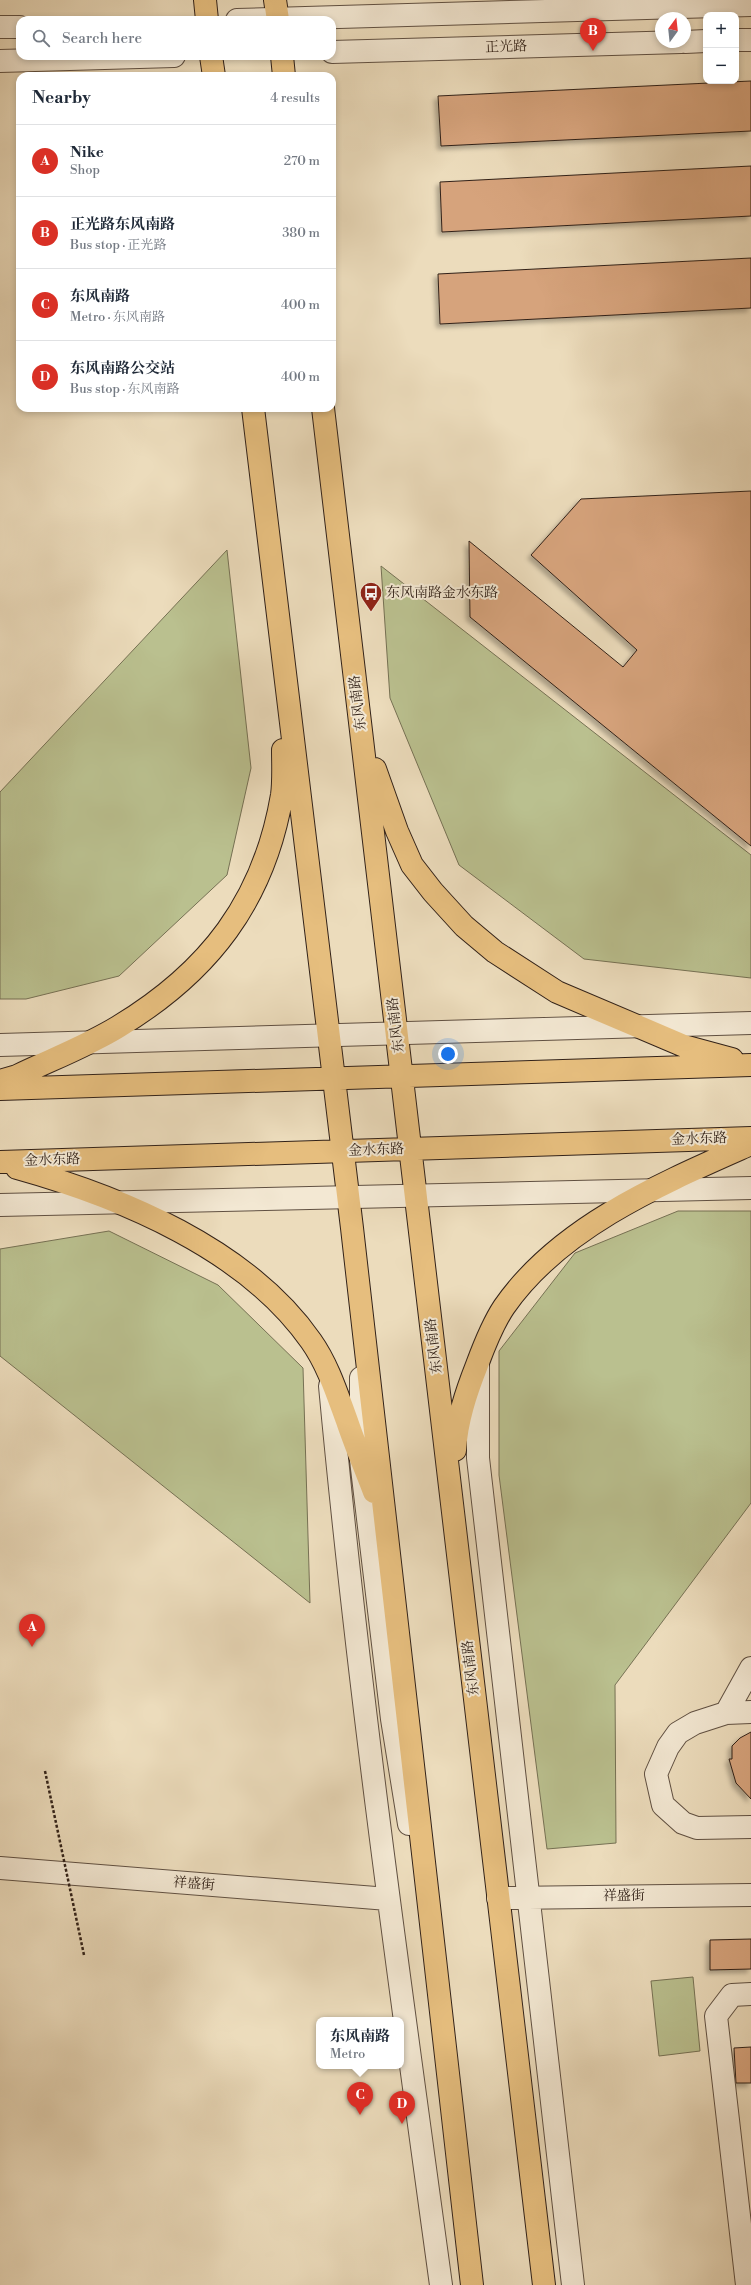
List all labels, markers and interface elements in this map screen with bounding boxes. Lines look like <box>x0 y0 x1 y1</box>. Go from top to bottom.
north arrow <box>655 12 691 48</box>
map controls <box>703 12 739 84</box>
button: + <box>703 12 739 48</box>
search box <box>16 16 336 60</box>
pin: B <box>580 18 606 51</box>
icon: search <box>30 27 52 49</box>
text: Search here <box>62 29 142 48</box>
street label: 正光路 <box>485 37 527 57</box>
button: − <box>703 48 739 84</box>
text: Nearby <box>32 87 91 109</box>
text: 4 results <box>270 90 320 106</box>
text: Nike <box>70 143 104 162</box>
text: A <box>40 153 50 169</box>
text: 270 m <box>284 153 320 169</box>
text: Shop <box>70 162 100 178</box>
text: 正光路东风南路 <box>70 215 175 234</box>
text: B <box>40 225 50 241</box>
text: 380 m <box>282 225 320 241</box>
text: Bus stop · 正光路 <box>70 237 167 253</box>
text: 东风南路 <box>70 287 130 306</box>
text: C <box>40 297 50 313</box>
text: 400 m <box>281 297 320 313</box>
text: Metro · 东风南路 <box>70 309 165 325</box>
text: 东风南路公交站 <box>70 359 175 378</box>
text: D <box>40 369 50 385</box>
text: 400 m <box>281 369 320 385</box>
text: Bus stop · 东风南路 <box>70 381 180 397</box>
bus stop icon: 东风南路金水东路 <box>358 580 384 613</box>
place label: 东风南路金水东路 <box>386 584 498 602</box>
street label: 东风南路 <box>346 674 370 732</box>
street label: 东风南路 <box>384 996 408 1054</box>
your location <box>438 1044 458 1064</box>
street label: 金水东路 <box>671 1129 727 1149</box>
street label: 金水东路 <box>348 1140 404 1160</box>
street label: 金水东路 <box>24 1150 80 1170</box>
street label: 东风南路 <box>422 1317 446 1375</box>
pin: A <box>19 1614 45 1647</box>
street label: 东风南路 <box>459 1639 483 1697</box>
street label: 祥盛街 <box>172 1873 216 1895</box>
street label: 祥盛街 <box>603 1887 645 1905</box>
popup <box>316 2017 404 2069</box>
text: 东风南路 <box>330 2027 390 2046</box>
text: Metro <box>330 2046 365 2062</box>
pin: C <box>347 2082 373 2115</box>
pin: D <box>389 2091 415 2124</box>

